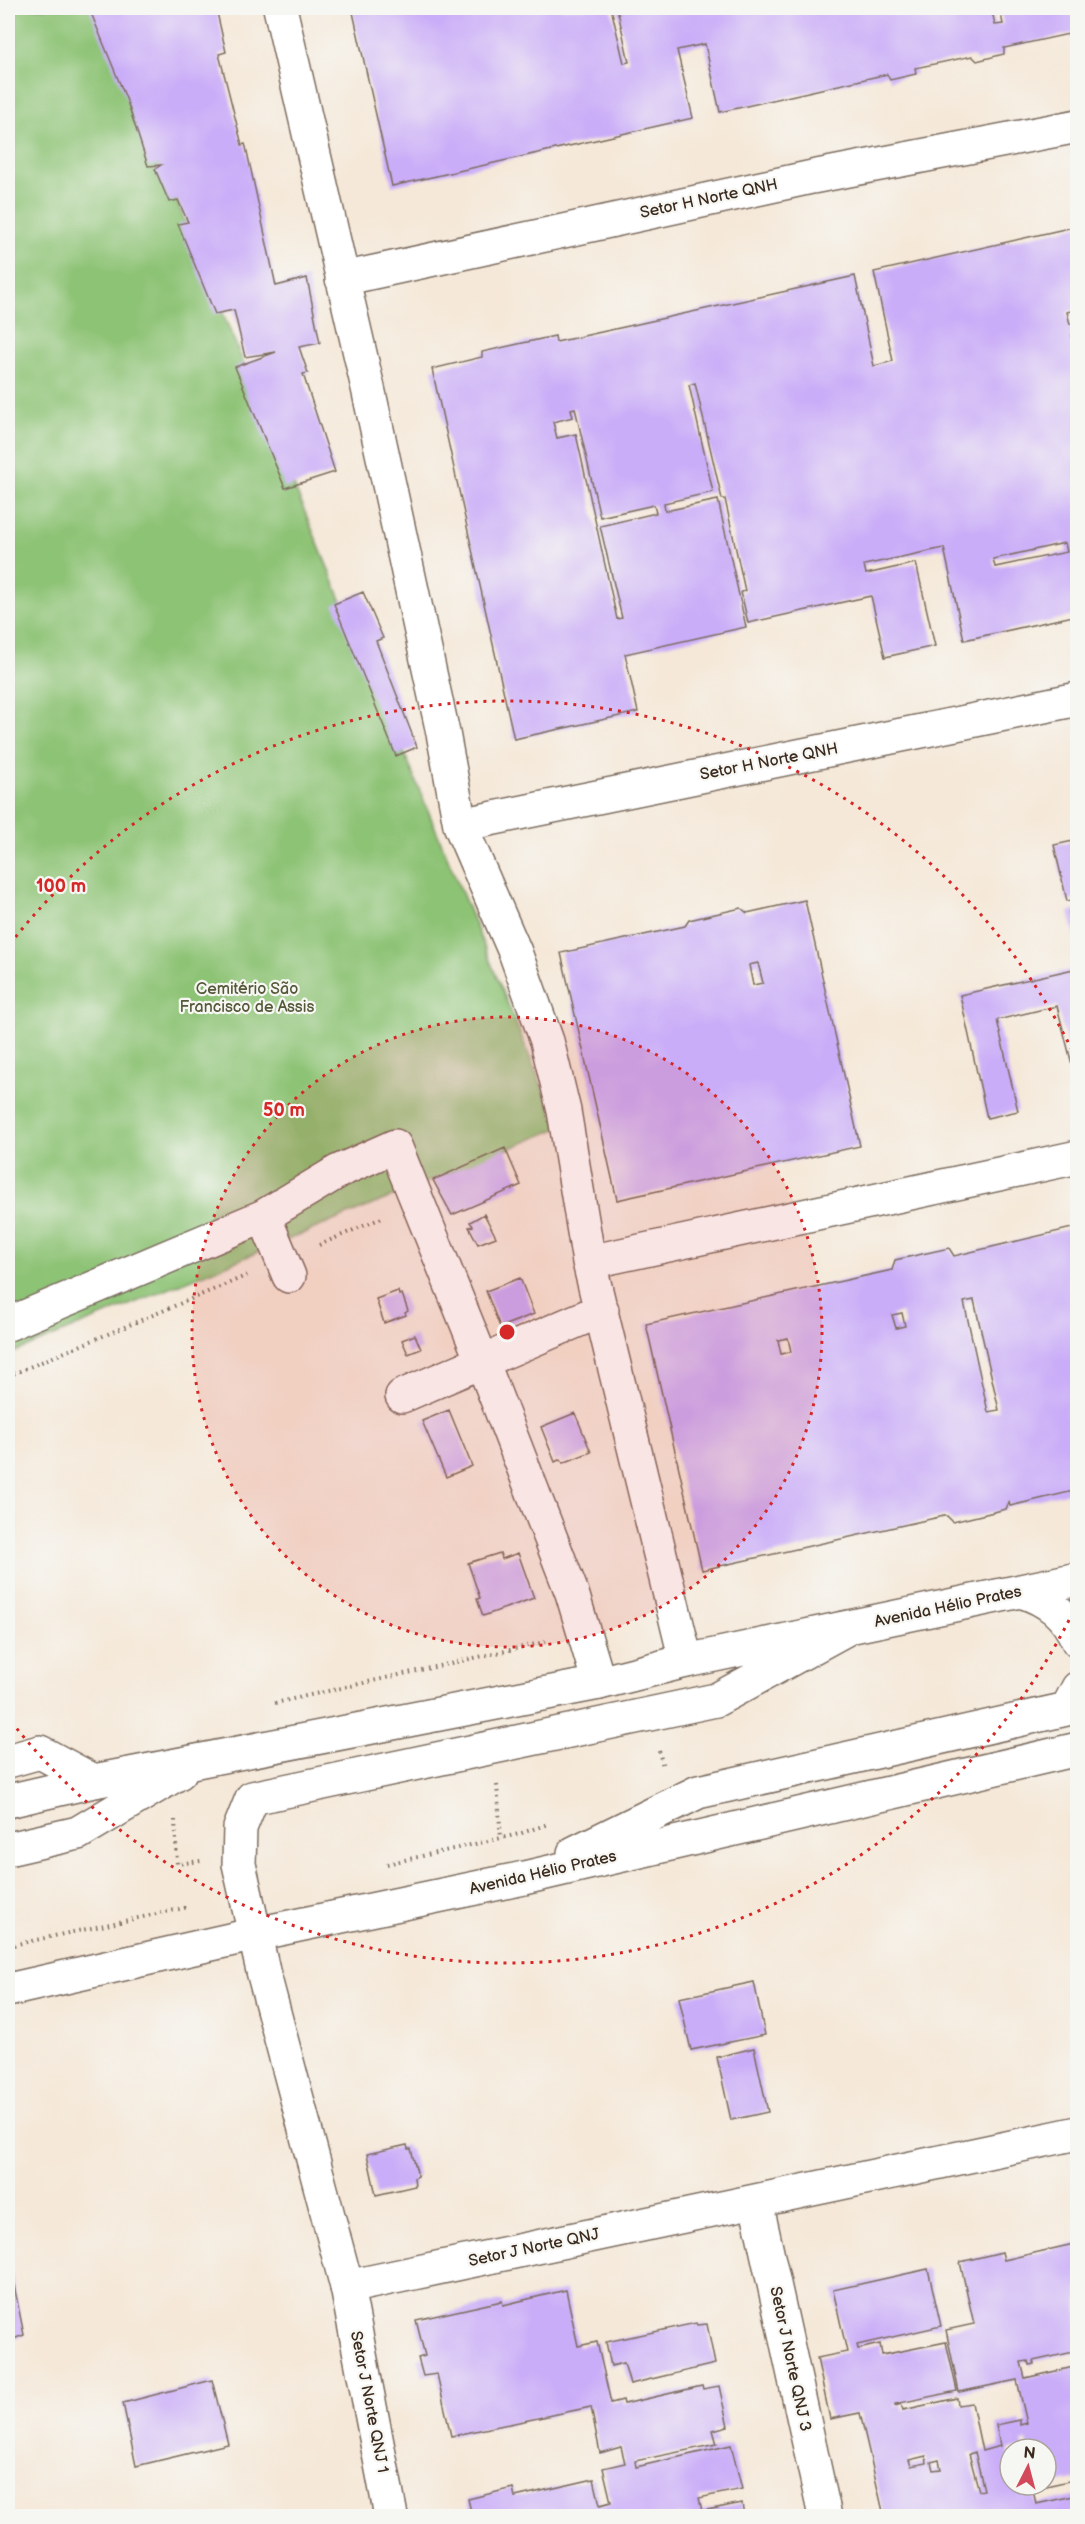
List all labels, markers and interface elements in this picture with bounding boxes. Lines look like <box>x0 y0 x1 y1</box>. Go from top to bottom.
street label: Setor H Norte QNH <box>638 175 780 223</box>
street label: Setor H Norte QNH <box>698 739 840 785</box>
text: 100 m <box>36 876 86 897</box>
park label: Cemitério São Francisco de Assis <box>180 980 314 1017</box>
text: 50 m <box>263 1100 305 1121</box>
centre of rings <box>497 1322 517 1342</box>
street label: Avenida Hélio Prates <box>873 1582 1023 1632</box>
street label: Avenida Hélio Prates <box>468 1847 618 1899</box>
street label: Setor J Norte QNJ <box>467 2225 602 2271</box>
street label: Setor J Norte QNJ 3 <box>765 2285 815 2433</box>
street label: Setor J Norte QNJ 1 <box>346 2330 392 2474</box>
north arrow <box>998 2437 1058 2497</box>
text: N <box>1022 2443 1036 2464</box>

